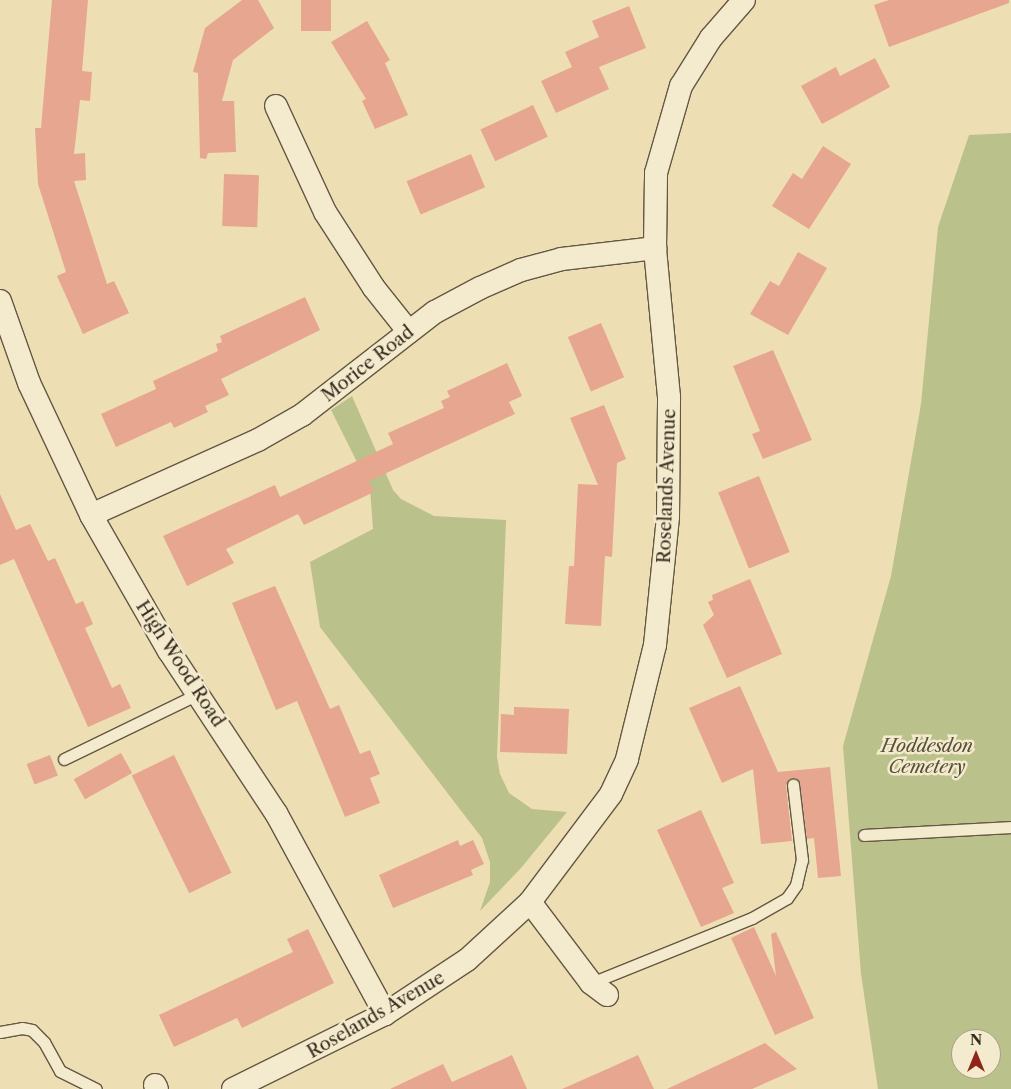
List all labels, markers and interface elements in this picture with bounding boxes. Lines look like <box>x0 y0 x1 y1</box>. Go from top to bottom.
street label: Morice Road <box>318 321 418 407</box>
street label: Roselands Avenue <box>653 408 681 564</box>
street label: High Wood Road <box>131 596 229 732</box>
park label: Hoddesdon Cemetery <box>881 736 973 779</box>
street label: Roselands Avenue <box>303 967 449 1063</box>
north arrow <box>951 1029 1001 1079</box>
text: N <box>970 1031 982 1049</box>

